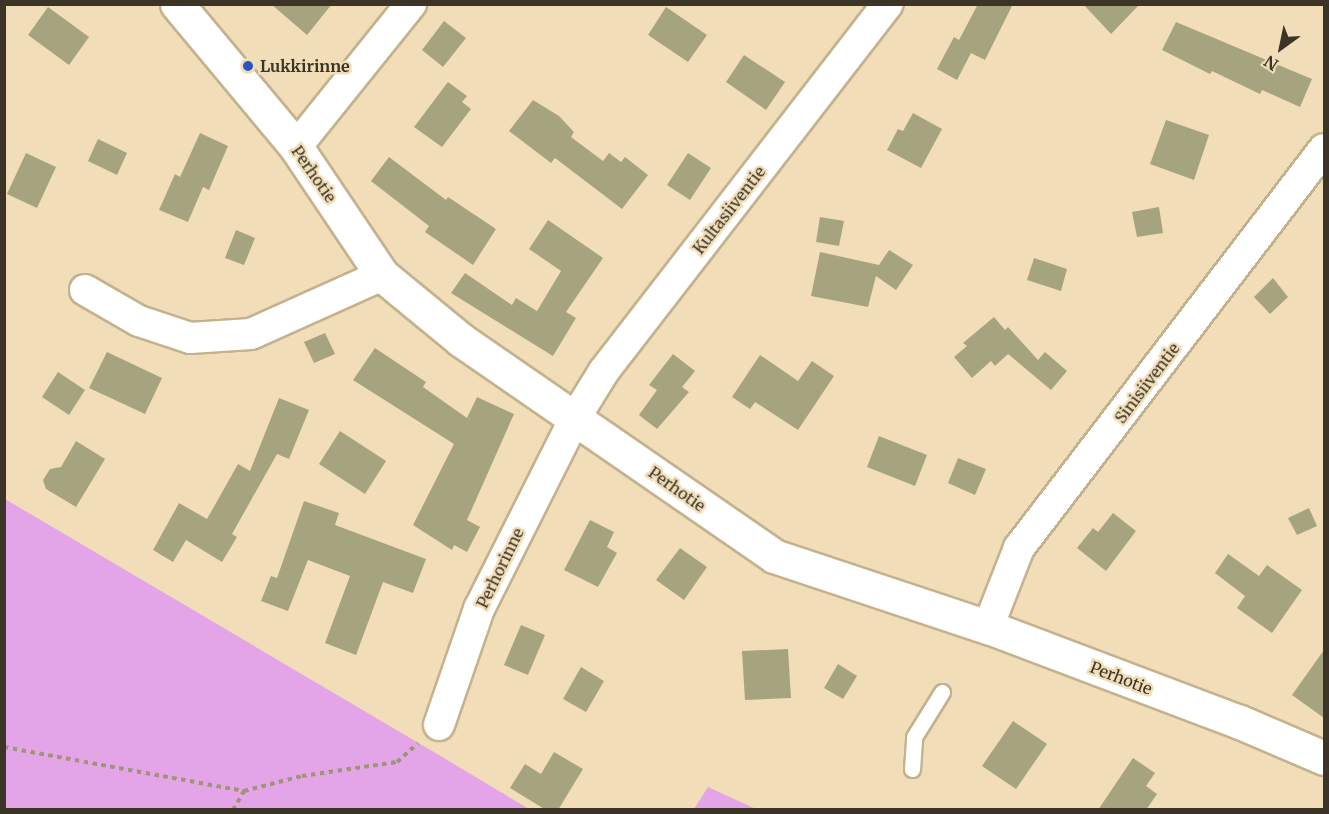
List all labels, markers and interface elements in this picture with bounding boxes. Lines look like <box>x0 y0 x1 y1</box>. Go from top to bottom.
north arrow <box>1251 18 1311 78</box>
text: N <box>1260 51 1282 75</box>
place label: Lukkirinne <box>260 56 350 76</box>
marker: Lukkirinne <box>241 59 255 73</box>
street label: Perhotie <box>288 142 340 206</box>
street label: Kultasiiventie <box>689 162 769 258</box>
street label: Sinisiiventie <box>1111 339 1183 427</box>
street label: Perhotie <box>645 463 709 515</box>
street label: Perhorinne <box>472 525 528 611</box>
street label: Perhotie <box>1087 657 1155 699</box>

